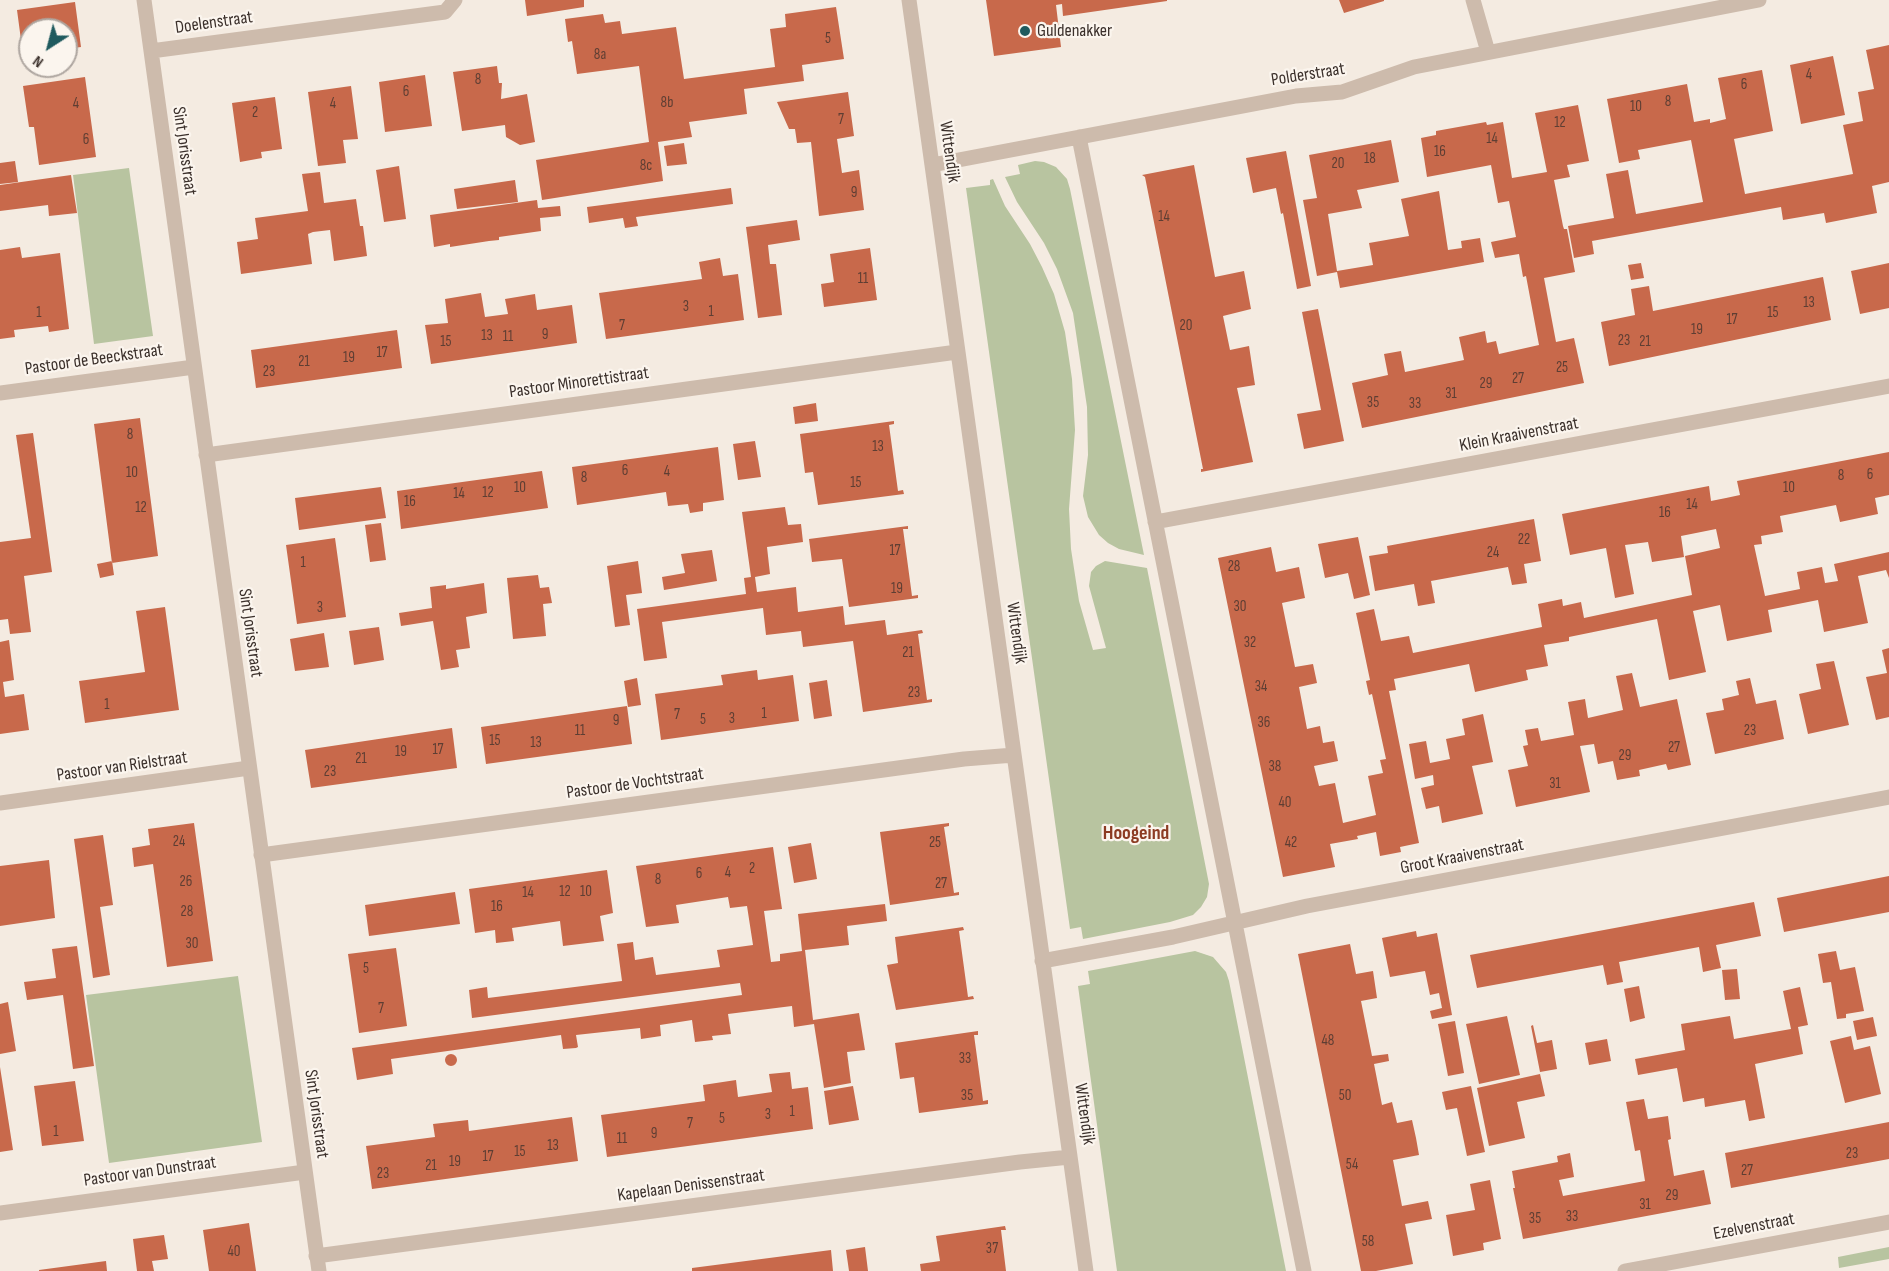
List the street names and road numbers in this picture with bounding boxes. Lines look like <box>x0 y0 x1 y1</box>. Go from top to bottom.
street label: Doelenstraat <box>174 7 254 39</box>
street label: Polderstraat <box>1270 59 1346 91</box>
street label: Sint Jorisstraat <box>167 105 201 197</box>
street label: Wittendijk <box>934 120 964 184</box>
street label: Pastoor de Beeckstraat <box>24 340 164 380</box>
street label: Pastoor Minorettistraat <box>508 363 650 403</box>
street label: Klein Kraaivenstraat <box>1458 413 1580 457</box>
street label: Sint Jorisstraat <box>233 587 267 679</box>
street label: Wittendijk <box>1001 601 1031 665</box>
street label: Pastoor van Rielstraat <box>55 747 189 787</box>
street label: Pastoor de Vochtstraat <box>565 764 705 804</box>
street label: Groot Kraaivenstraat <box>1398 834 1526 880</box>
street label: Sint Jorisstraat <box>299 1068 333 1160</box>
street label: Wittendijk <box>1069 1082 1099 1146</box>
street label: Pastoor van Dunstraat <box>82 1152 218 1192</box>
street label: Kapelaan Denissenstraat <box>616 1165 766 1207</box>
street label: Ezelvenstraat <box>1712 1209 1796 1245</box>

